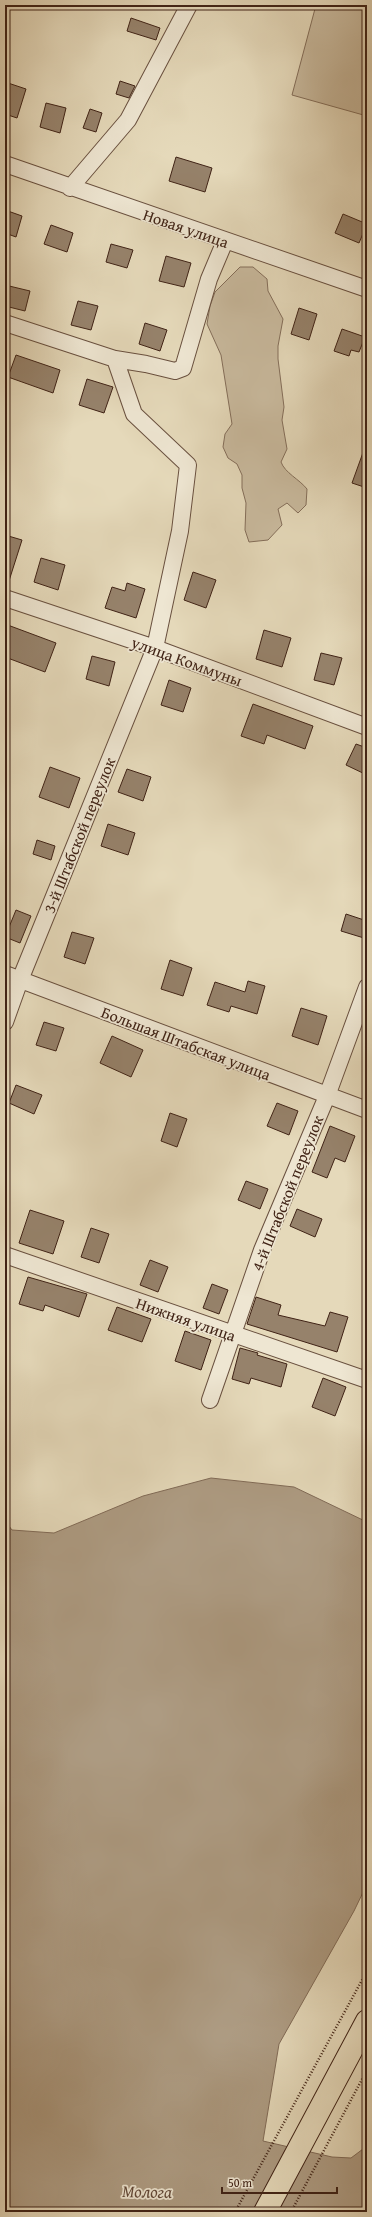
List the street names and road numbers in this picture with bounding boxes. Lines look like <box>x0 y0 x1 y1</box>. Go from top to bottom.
street label: Новая улица <box>140 202 232 254</box>
street label: улица Коммуны <box>127 630 246 692</box>
street label: 3-й Штабской переулок <box>37 753 121 916</box>
street label: Большая Штабская улица <box>98 1000 275 1087</box>
street label: 4-й Штабской переулок <box>245 1111 329 1274</box>
street label: Нижняя улица <box>133 1291 239 1347</box>

